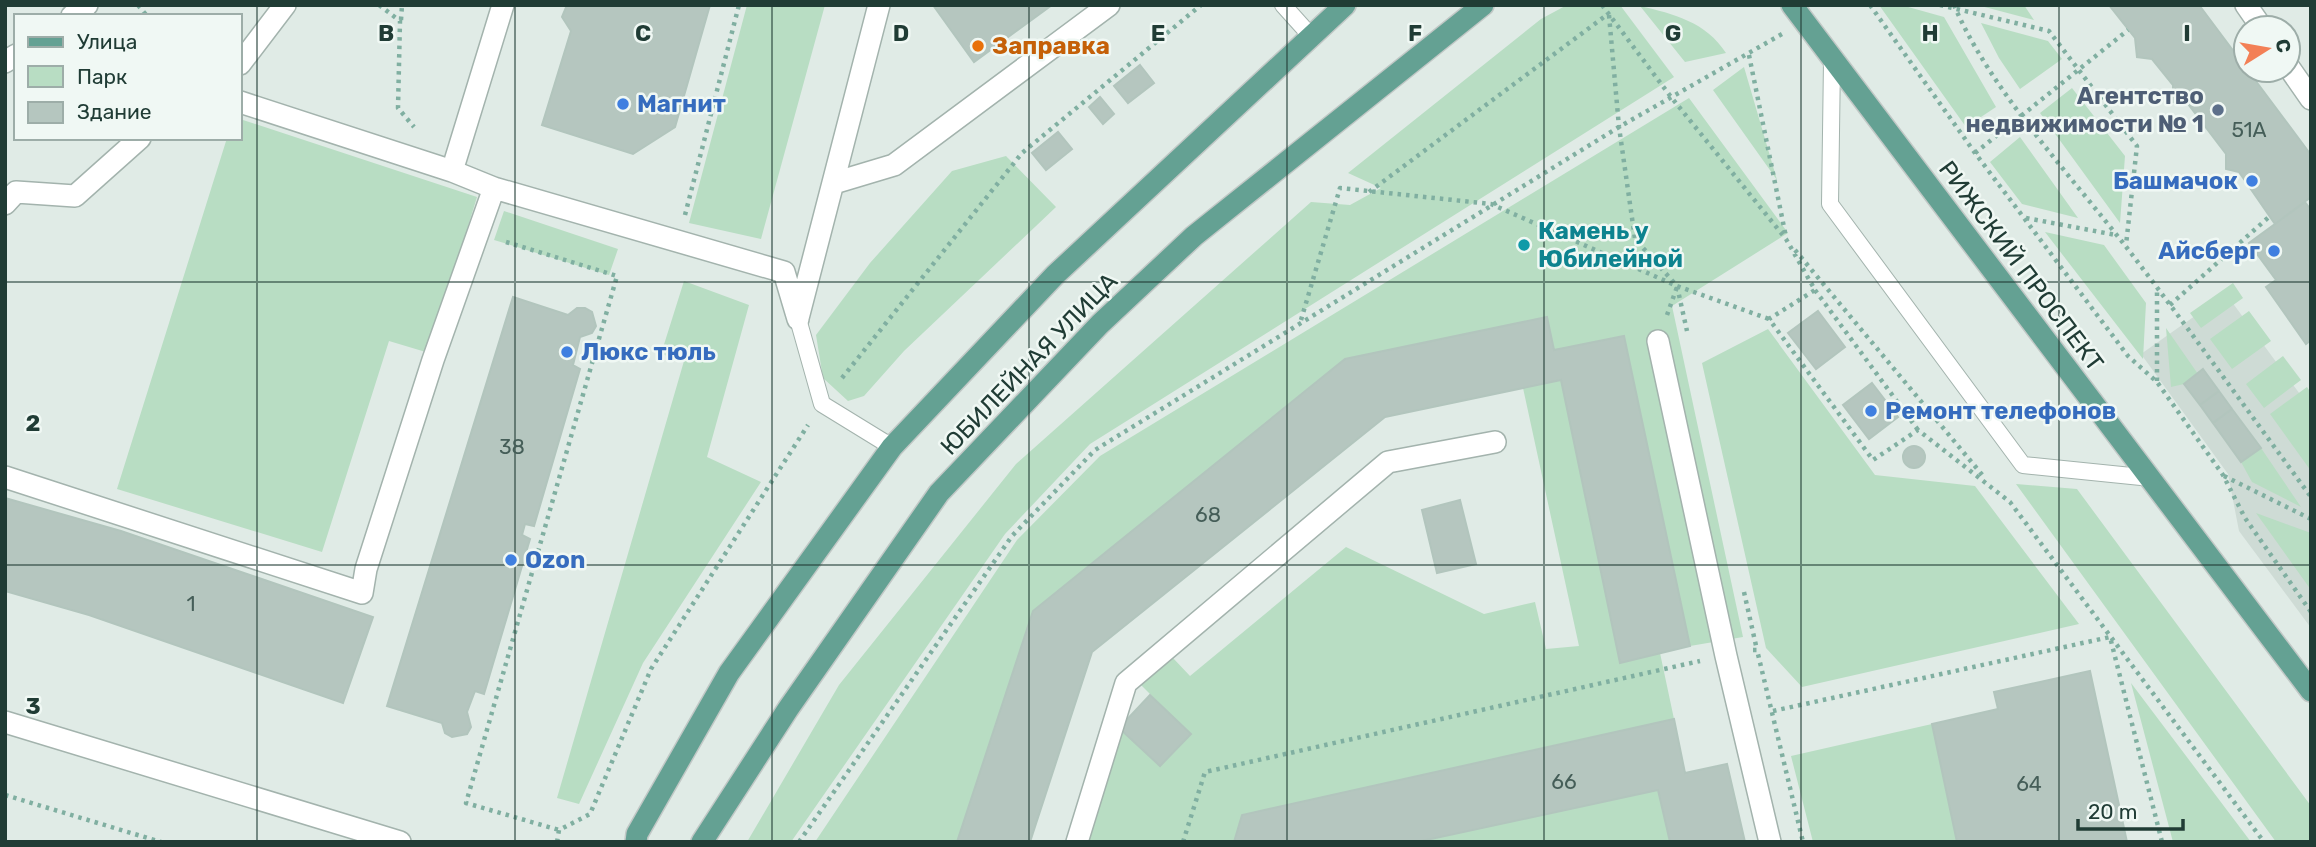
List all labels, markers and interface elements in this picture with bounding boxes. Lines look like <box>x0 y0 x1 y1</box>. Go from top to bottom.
legend <box>14 14 242 140</box>
north arrow <box>2232 14 2302 84</box>
text: B <box>378 19 394 47</box>
text: C <box>635 19 651 47</box>
text: D <box>893 19 909 47</box>
text: E <box>1151 19 1165 47</box>
text: F <box>1408 19 1422 47</box>
text: G <box>1665 19 1681 47</box>
text: H <box>1921 19 1939 47</box>
text: I <box>2183 19 2191 47</box>
text: Улица <box>77 29 137 54</box>
place label: Заправка <box>992 32 1110 60</box>
text: С <box>2271 37 2296 55</box>
marker: Заправка <box>970 38 986 54</box>
text: Парк <box>77 64 127 89</box>
place label: Агентство недвижимости № 1 <box>1965 82 2204 138</box>
place label: Магнит <box>637 90 726 118</box>
marker: Магнит <box>615 96 631 112</box>
text: Здание <box>77 99 152 124</box>
marker: Агентство недвижимости № 1 <box>2210 102 2226 118</box>
house number: 51А <box>2231 117 2267 142</box>
street label: РИЖСКИЙ ПРОСПЕКТ <box>1933 156 2109 377</box>
place label: Башмачок <box>2113 167 2238 195</box>
marker: Башмачок <box>2244 173 2260 189</box>
place label: Камень у Юбилейной <box>1538 217 1683 273</box>
marker: Камень у Юбилейной <box>1516 237 1532 253</box>
place label: Айсберг <box>2158 237 2260 265</box>
marker: Айсберг <box>2266 243 2282 259</box>
street label: ЮБИЛЕЙНАЯ УЛИЦА <box>935 267 1123 461</box>
place label: Люкс тюль <box>581 338 716 366</box>
marker: Люкс тюль <box>559 344 575 360</box>
place label: Ремонт телефонов <box>1885 397 2116 425</box>
marker: Ремонт телефонов <box>1863 403 1879 419</box>
text: 2 <box>26 409 40 437</box>
house number: 38 <box>499 434 525 459</box>
house number: 68 <box>1195 502 1221 527</box>
place label: Ozon <box>525 546 585 574</box>
marker: Ozon <box>503 552 519 568</box>
house number: 1 <box>187 591 196 616</box>
text: 3 <box>25 692 41 720</box>
house number: 66 <box>1551 769 1577 794</box>
house number: 64 <box>2016 771 2042 796</box>
scale bar <box>2078 788 2183 832</box>
text: 20 m <box>2088 799 2137 824</box>

